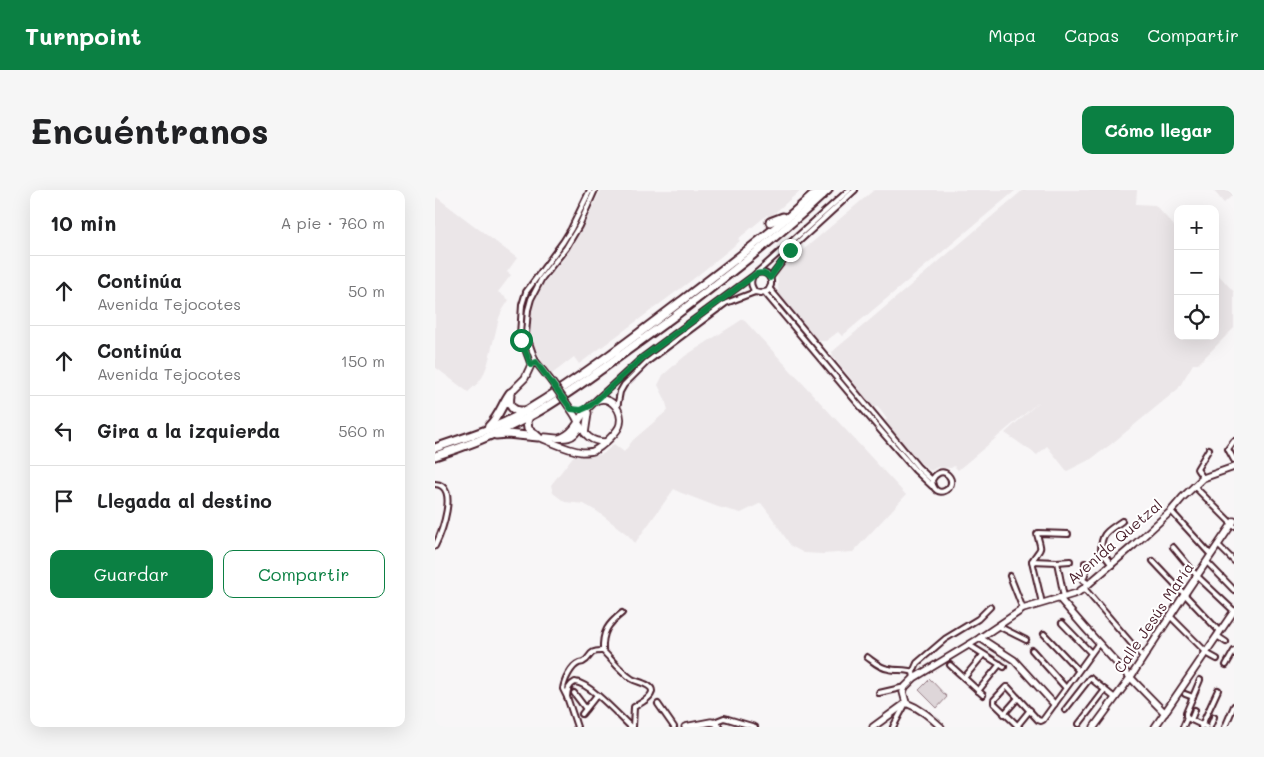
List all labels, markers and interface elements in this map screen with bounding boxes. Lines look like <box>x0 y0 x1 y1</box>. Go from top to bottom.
text: Turnpoint <box>25 20 141 51</box>
text: Mapa <box>988 23 1036 47</box>
text: Capas <box>1064 23 1119 47</box>
text: Compartir <box>1147 23 1239 47</box>
button: Cómo llegar <box>1082 106 1234 154</box>
text: Encuéntranos <box>30 107 269 153</box>
map controls <box>1174 205 1219 340</box>
button: + <box>1174 205 1219 250</box>
text: 10 min <box>50 209 116 236</box>
text: A pie · 760 m <box>281 212 385 233</box>
route end <box>779 239 802 262</box>
button: − <box>1174 250 1219 295</box>
text: Continúa <box>97 268 182 293</box>
icon: ahead <box>50 277 78 305</box>
text: 50 m <box>348 280 385 301</box>
text: Avenida Tejocotes <box>97 293 241 314</box>
button: locate <box>1174 295 1219 340</box>
route start <box>510 329 533 352</box>
text: Continúa <box>97 338 182 363</box>
icon: ahead <box>50 347 78 375</box>
text: 150 m <box>341 350 385 371</box>
text: Avenida Tejocotes <box>97 363 241 384</box>
icon: left <box>50 417 78 445</box>
text: Gira a la izquierda <box>97 418 280 443</box>
text: 560 m <box>338 420 385 441</box>
icon: arrive <box>50 487 78 515</box>
text: Llegada al destino <box>97 488 272 513</box>
street label: Avenida Quetzal <box>1063 494 1166 588</box>
button: Guardar <box>50 550 213 598</box>
button: Compartir <box>223 550 385 598</box>
street label: Calle Jesús María <box>1109 558 1198 677</box>

